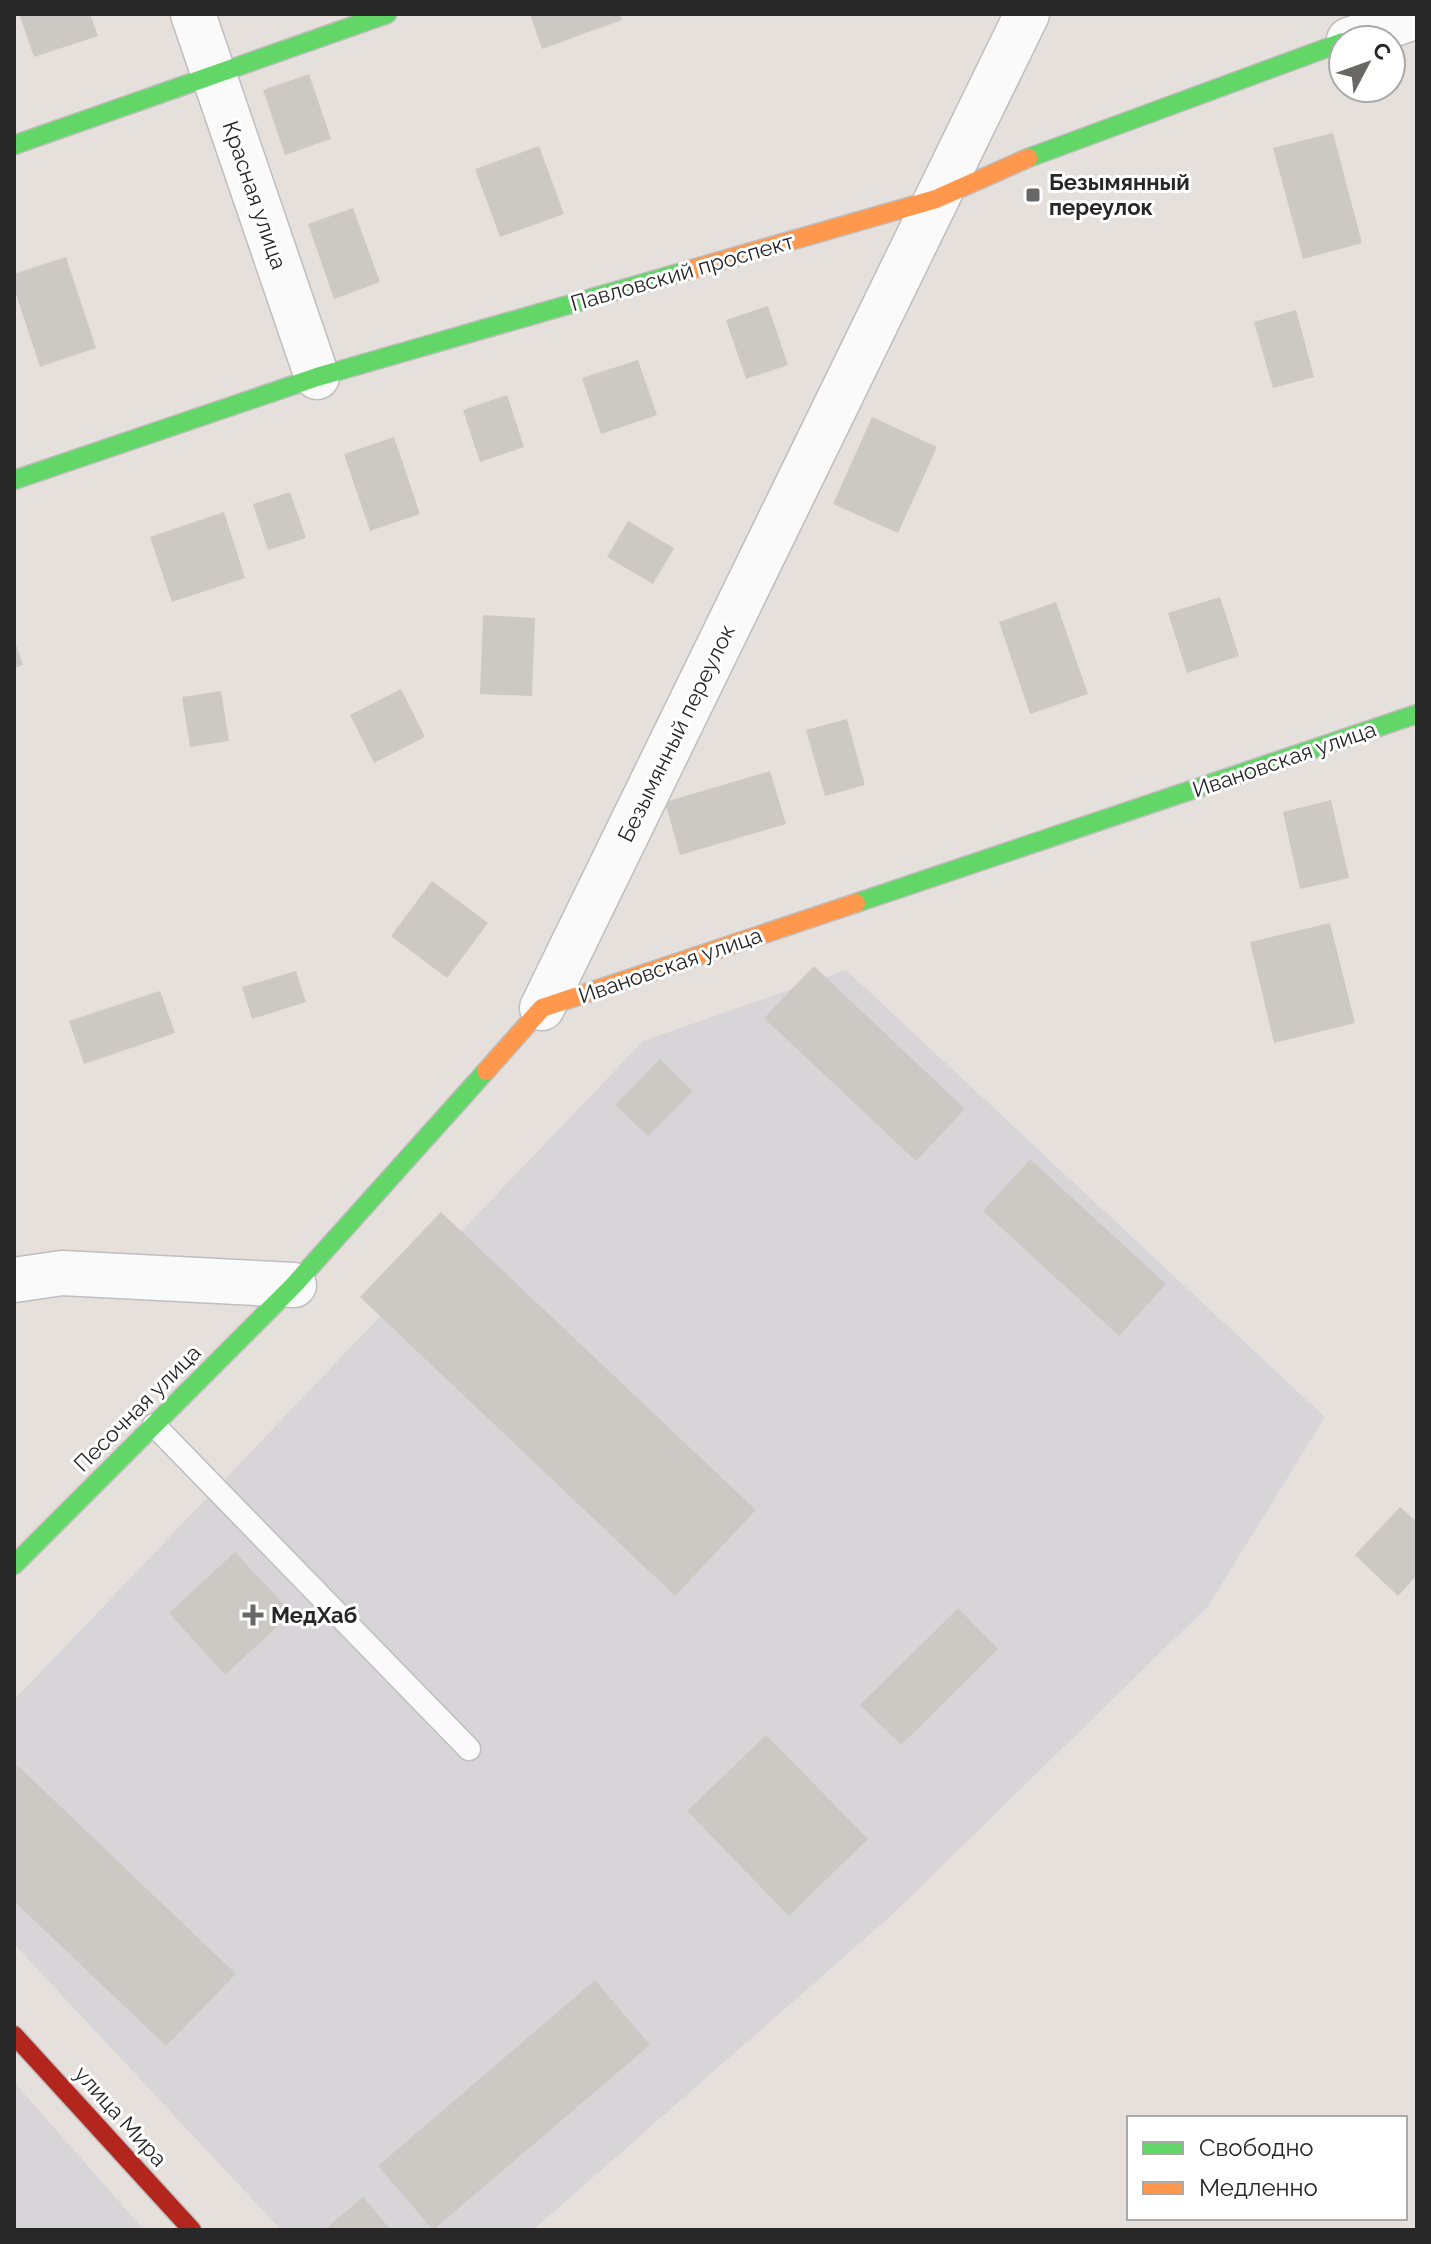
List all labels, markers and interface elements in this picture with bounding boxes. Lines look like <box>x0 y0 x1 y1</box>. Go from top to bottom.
north arrow <box>1327 24 1407 104</box>
text: С <box>1367 37 1397 65</box>
street label: Красная улица <box>217 117 293 273</box>
place label: Безымянный переулок <box>1049 169 1190 220</box>
marker: Безымянный переулок <box>1024 186 1042 204</box>
street label: Павловский проспект <box>568 228 797 316</box>
street label: Безымянный переулок <box>612 620 740 846</box>
street label: Ивановская улица <box>1189 715 1379 803</box>
street label: Ивановская улица <box>575 921 765 1009</box>
street label: Песочная улица <box>68 1339 206 1477</box>
place label: МедХаб <box>271 1602 358 1628</box>
marker: МедХаб <box>242 1604 264 1626</box>
street label: улица Мира <box>69 2061 173 2171</box>
legend <box>1127 2116 1407 2220</box>
text: Свободно <box>1199 2133 1314 2162</box>
text: Медленно <box>1199 2173 1318 2202</box>

